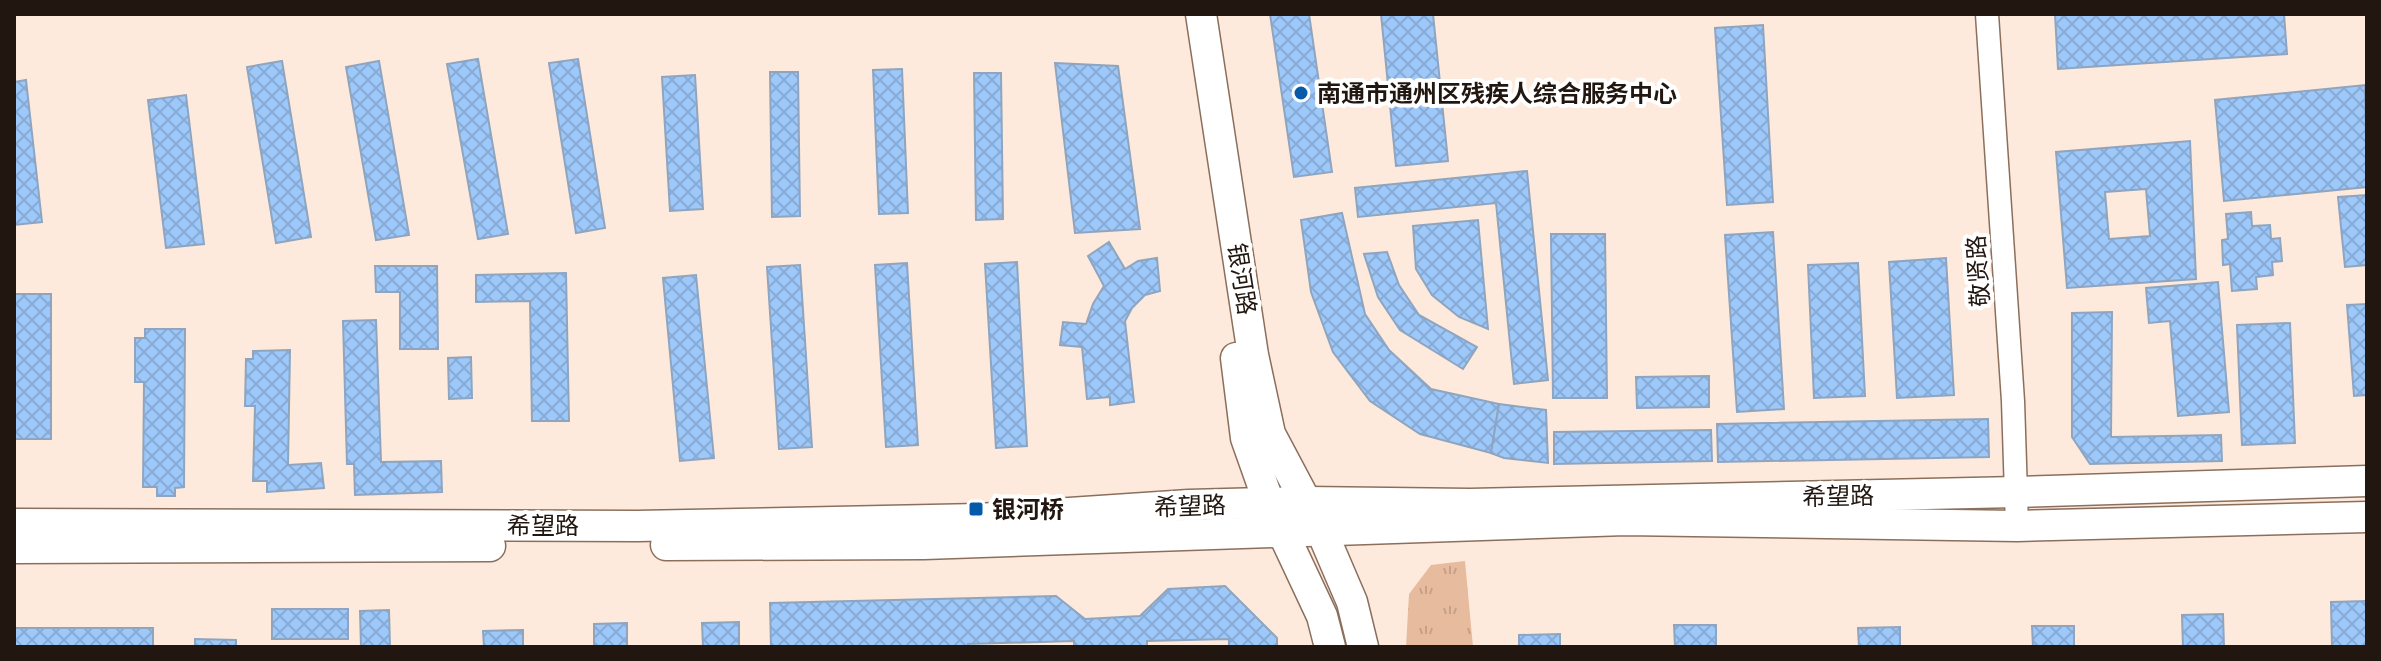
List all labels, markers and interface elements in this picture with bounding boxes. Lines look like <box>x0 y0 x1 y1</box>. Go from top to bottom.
place label: 南通市通州区残疾人综合服务中心 <box>1317 79 1677 108</box>
marker: 南通市通州区残疾人综合服务中心 <box>1292 84 1310 102</box>
street label: 敬贤路 <box>1961 234 1995 308</box>
street label: 银河路 <box>1222 241 1262 317</box>
street label: 希望路 <box>1802 481 1874 511</box>
street label: 希望路 <box>1154 490 1226 522</box>
place label: 银河桥 <box>992 495 1064 524</box>
marker: 银河桥 <box>967 500 985 518</box>
street label: 希望路 <box>507 511 579 540</box>

